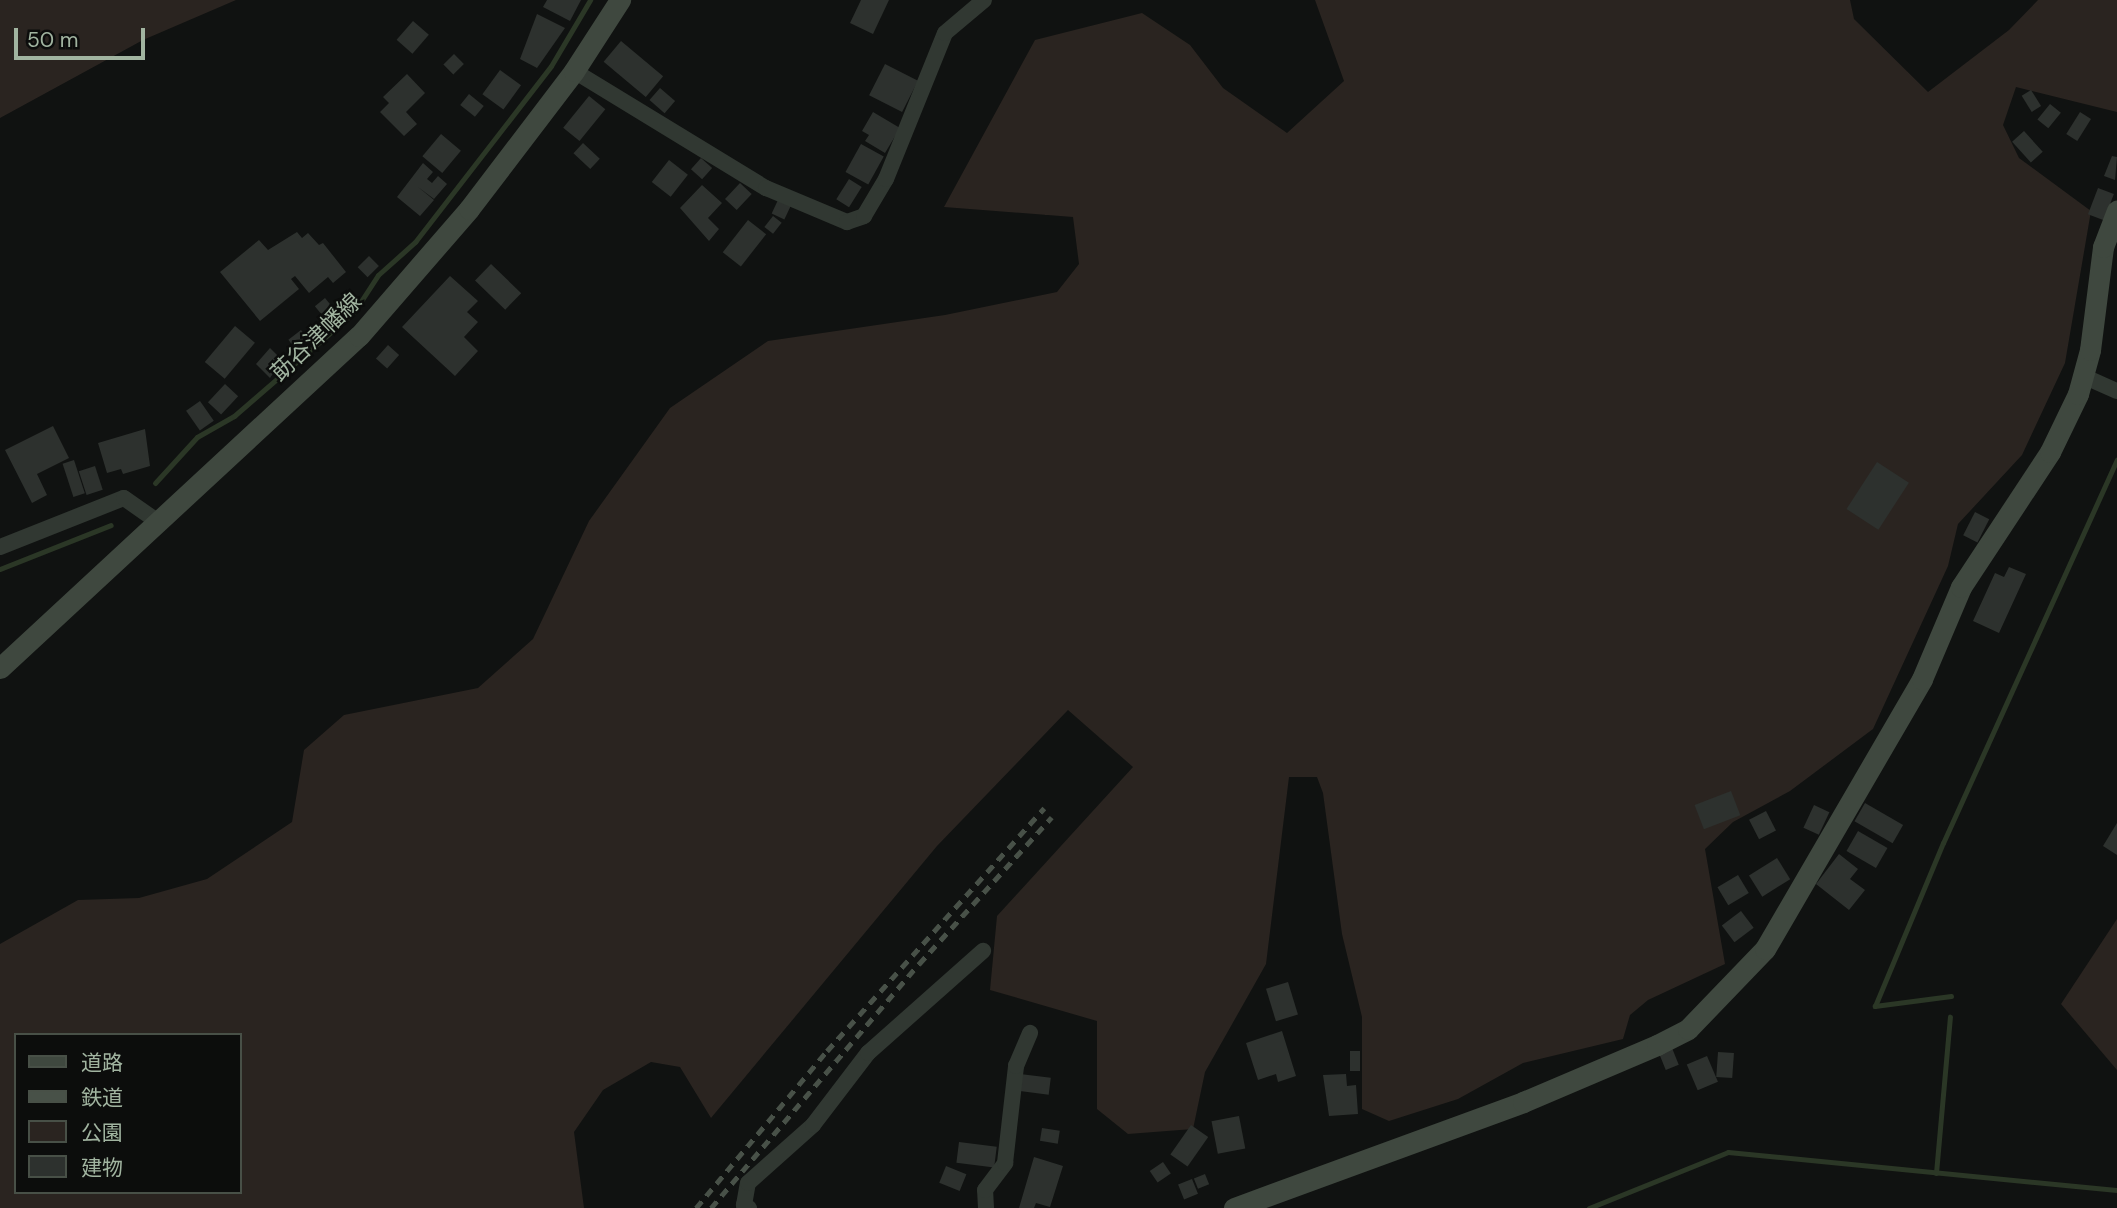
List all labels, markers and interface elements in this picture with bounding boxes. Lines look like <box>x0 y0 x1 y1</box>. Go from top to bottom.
scale bar <box>18 14 149 58</box>
text: 50 m <box>27 26 78 54</box>
street label: 莇谷津幡線 <box>265 287 367 387</box>
legend <box>14 1033 242 1194</box>
text: 道路 <box>81 1049 123 1077</box>
text: 鉄道 <box>81 1084 123 1112</box>
text: 公園 <box>81 1119 123 1147</box>
text: 建物 <box>81 1154 123 1182</box>

